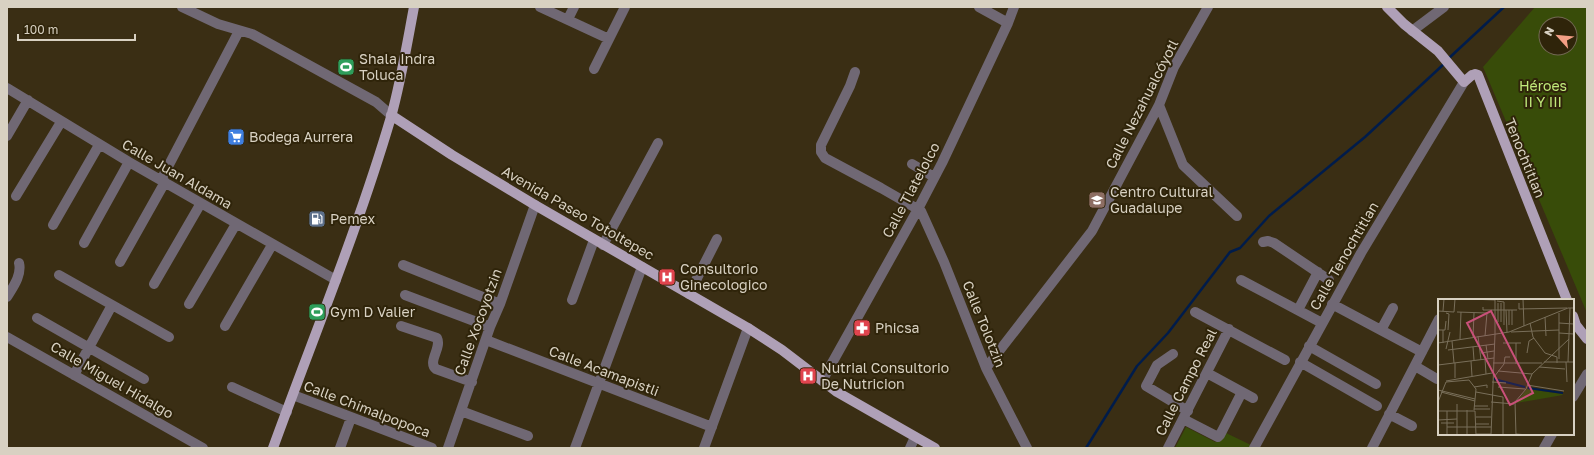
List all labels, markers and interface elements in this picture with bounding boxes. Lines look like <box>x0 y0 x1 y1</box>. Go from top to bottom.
scale bar <box>18 16 135 42</box>
north arrow <box>1538 16 1578 56</box>
text: 100 m <box>24 22 58 37</box>
text: N <box>1541 25 1556 38</box>
street label: Calle Nezahualcóyotl <box>1102 36 1182 171</box>
place label: Shala Indra Toluca <box>359 50 435 83</box>
sports icon: Shala Indra Toluca <box>336 57 356 77</box>
park label: Héroes II Y III <box>1519 77 1567 110</box>
street label: Tenochtitlan <box>1502 115 1549 200</box>
supermarket icon: Bodega Aurrera <box>226 127 246 147</box>
place label: Bodega Aurrera <box>249 128 353 145</box>
street label: Calle Juan Aldama <box>119 135 235 212</box>
street label: Calle Tlatelolco <box>878 139 943 240</box>
street label: Avenida Paseo Totoltepec <box>499 162 658 263</box>
place label: Centro Cultural Guadalupe <box>1110 183 1213 216</box>
school or university icon: Centro Cultural Guadalupe <box>1087 190 1107 210</box>
street label: Calle Tenochtitlan <box>1306 198 1382 313</box>
fuel station icon: Pemex <box>307 209 327 229</box>
place label: Pemex <box>330 210 375 227</box>
place label: Consultorio Ginecologico <box>680 260 768 293</box>
street label: Calle Xocoyotzin <box>450 266 505 378</box>
hospital icon: Consultorio Ginecologico <box>657 267 677 287</box>
street label: Calle Tolotzin <box>959 278 1010 370</box>
inset map <box>1438 299 1574 435</box>
sports icon: Gym D Valier <box>307 302 327 322</box>
place label: Gym D Valier <box>330 303 416 320</box>
pharmacy icon: Phicsa <box>852 318 872 338</box>
place label: Phicsa <box>875 319 920 336</box>
street label: Calle Campo Real <box>1151 325 1220 438</box>
street label: Calle Miguel Hidalgo <box>48 337 177 422</box>
street label: Calle Acamapistli <box>547 342 662 399</box>
place label: Nutrial Consultorio De Nutricion <box>821 359 949 392</box>
hospital icon: Nutrial Consultorio De Nutricion <box>798 366 818 386</box>
street label: Calle Chimalpopoca <box>302 377 433 440</box>

